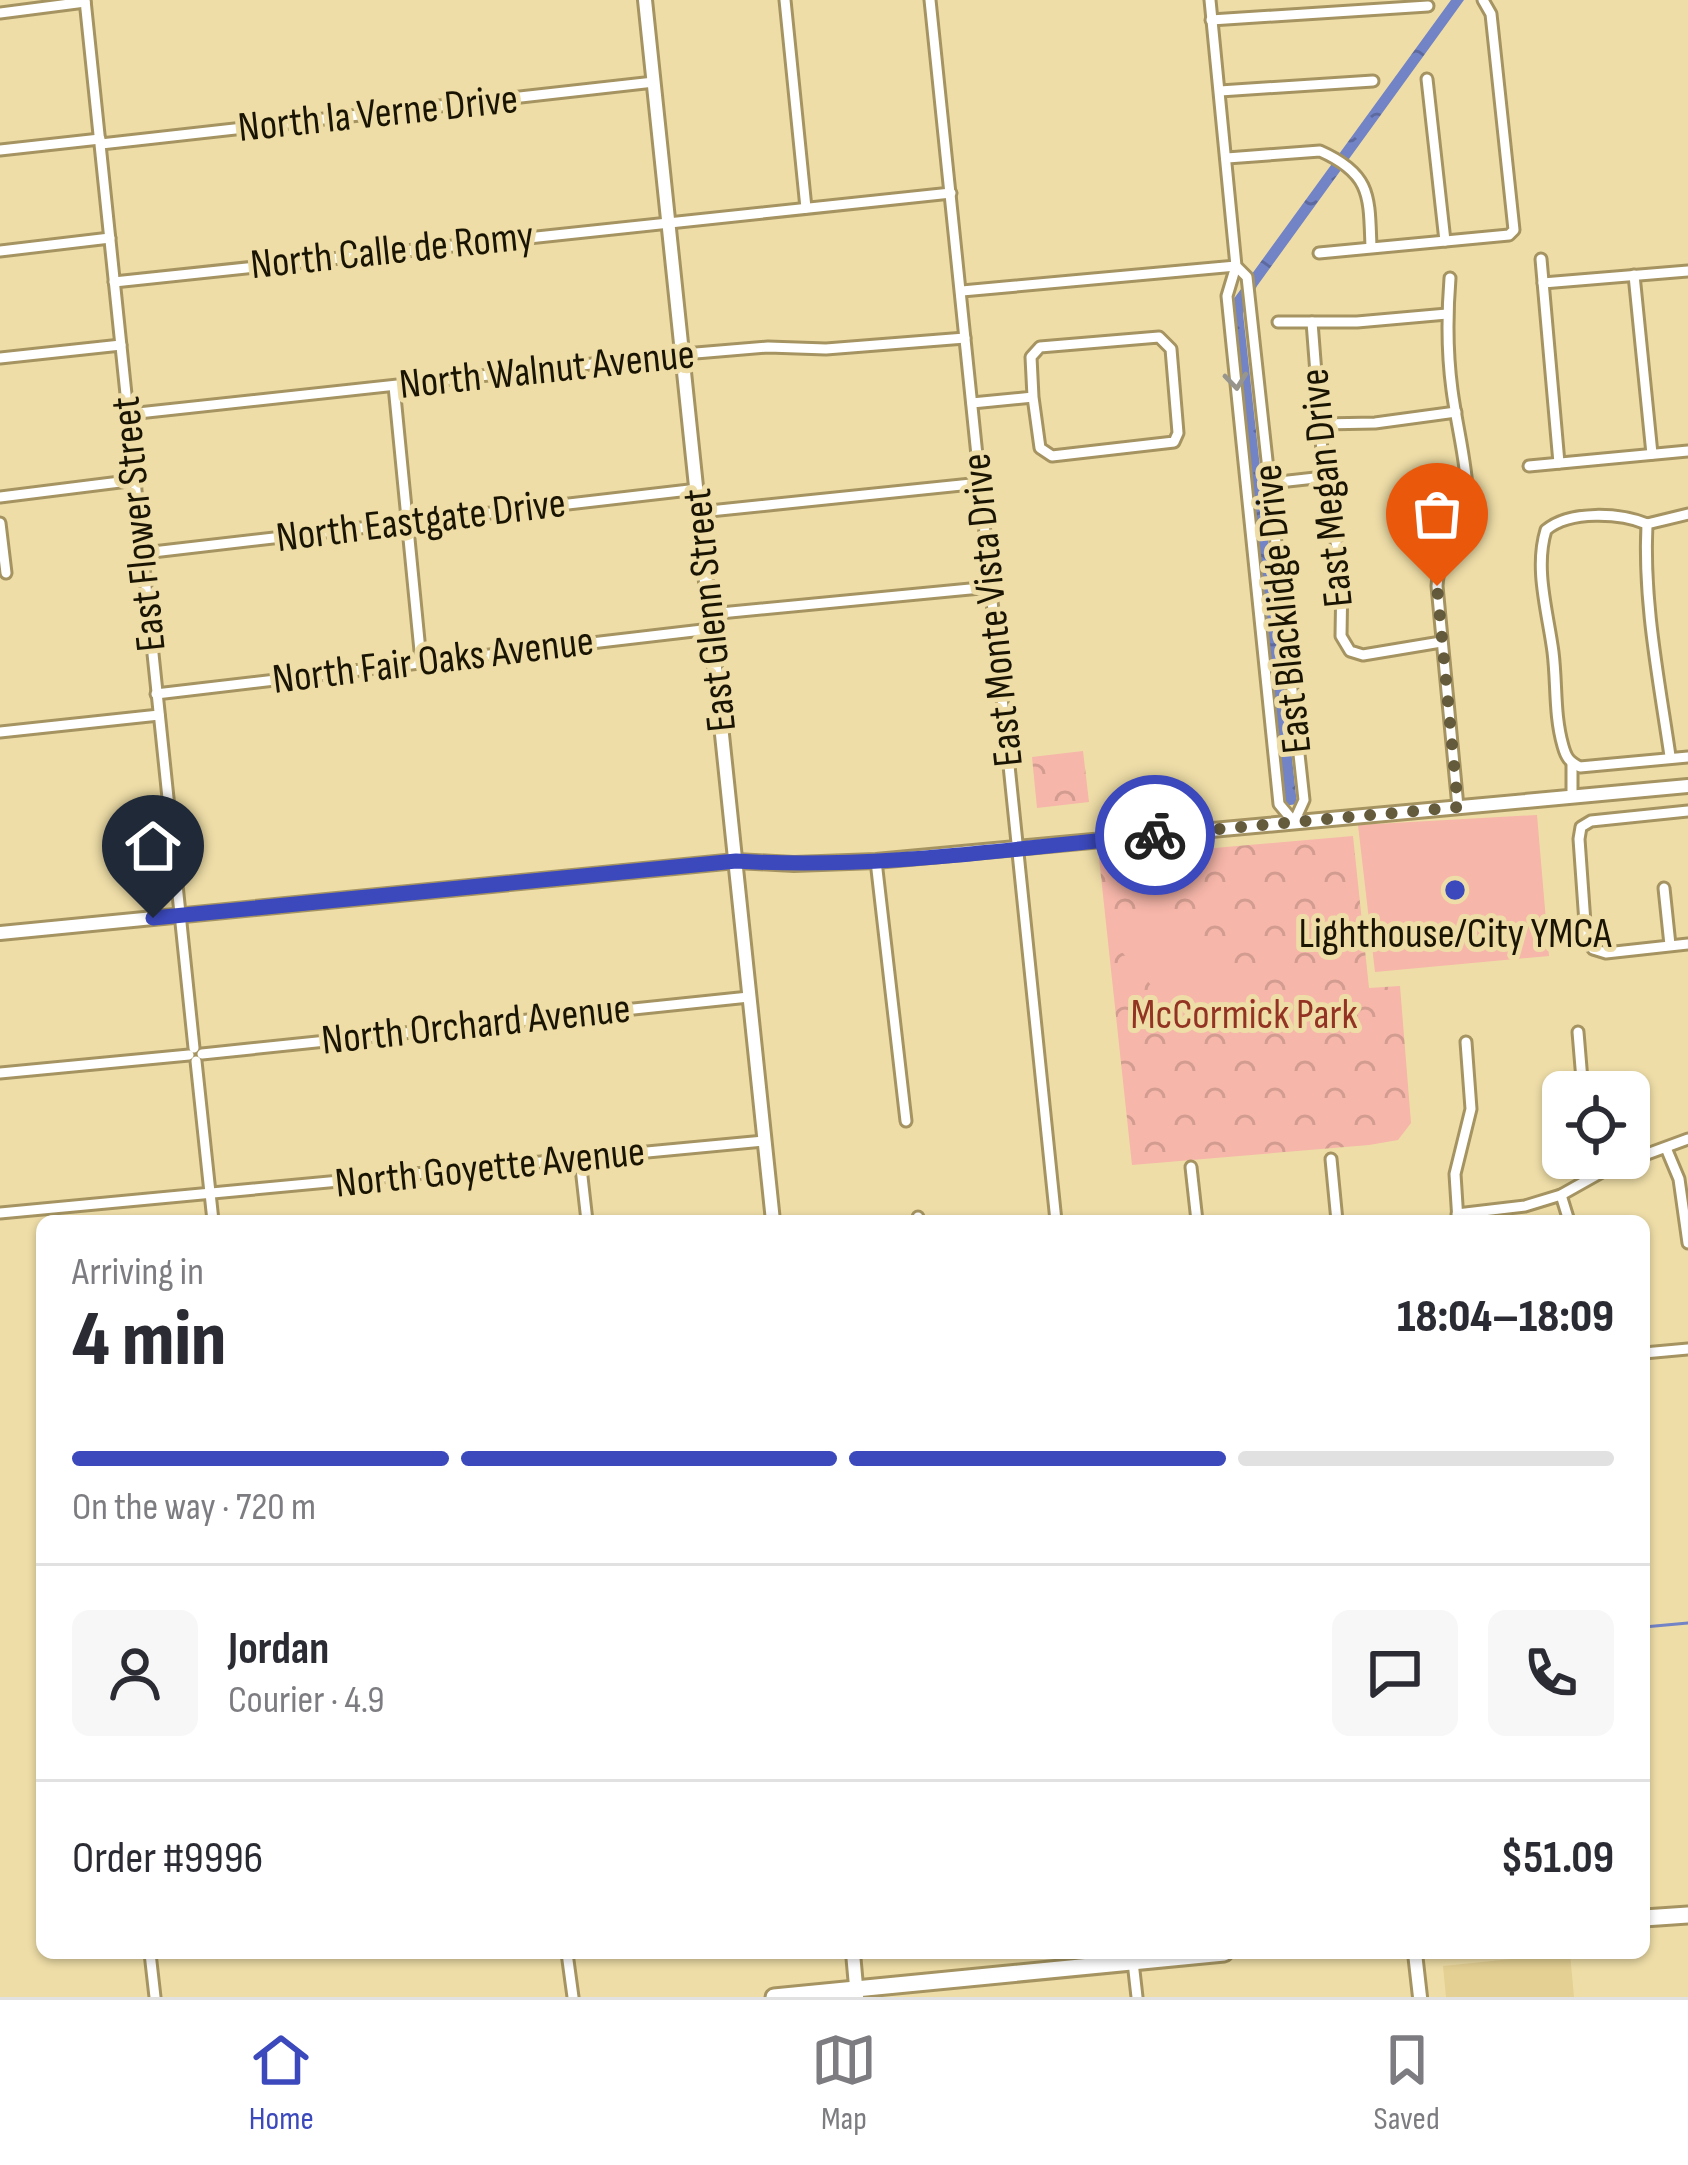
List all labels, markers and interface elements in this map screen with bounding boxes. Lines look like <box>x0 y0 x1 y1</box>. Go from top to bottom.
street label: North la Verne Drive <box>236 74 520 154</box>
street label: North Calle de Romy <box>248 211 536 291</box>
street label: North Walnut Avenue <box>397 329 697 411</box>
street label: East Megan Drive <box>1289 366 1365 610</box>
one-way arrow <box>1223 372 1248 391</box>
street label: East Flower Street <box>100 394 178 654</box>
street label: East Monte Vista Drive <box>951 451 1035 769</box>
street label: East Blacklidge Drive <box>1242 462 1324 756</box>
pin <box>1386 463 1488 586</box>
street label: North Eastgate Drive <box>273 478 569 564</box>
icon: bag <box>1404 481 1470 547</box>
street label: East Glenn Street <box>672 486 748 734</box>
street label: North Fair Oaks Avenue <box>270 616 596 706</box>
courier <box>1095 775 1215 895</box>
pin <box>102 795 204 918</box>
icon: bike <box>1122 802 1188 868</box>
icon: home <box>120 813 186 879</box>
marker: Lighthouse/City YMCA <box>1442 877 1468 903</box>
place label: Lighthouse/City YMCA <box>1298 909 1613 960</box>
street label: North Orchard Avenue <box>319 983 633 1067</box>
park label: McCormick Park <box>1131 990 1357 1041</box>
map controls <box>1542 1071 1650 1179</box>
button: locate <box>1542 1071 1650 1179</box>
street label: North Goyette Avenue <box>333 1126 647 1210</box>
text: Arriving in <box>72 1249 204 1296</box>
text: 18:04–18:09 <box>1397 1290 1614 1345</box>
text: 4 min <box>72 1294 226 1387</box>
text: On the way · 720 m <box>72 1484 316 1531</box>
button: person <box>72 1610 198 1736</box>
button: chat <box>1332 1610 1458 1736</box>
button: phone <box>1488 1610 1614 1736</box>
text: Jordan <box>228 1622 329 1677</box>
text: Courier · 4.9 <box>228 1677 385 1724</box>
text: Order #9996 <box>72 1831 263 1886</box>
text: $51.09 <box>1501 1831 1614 1886</box>
tab: Home <box>248 2027 314 2139</box>
tab: Map <box>811 2027 877 2139</box>
tab: Saved <box>1374 2027 1440 2139</box>

